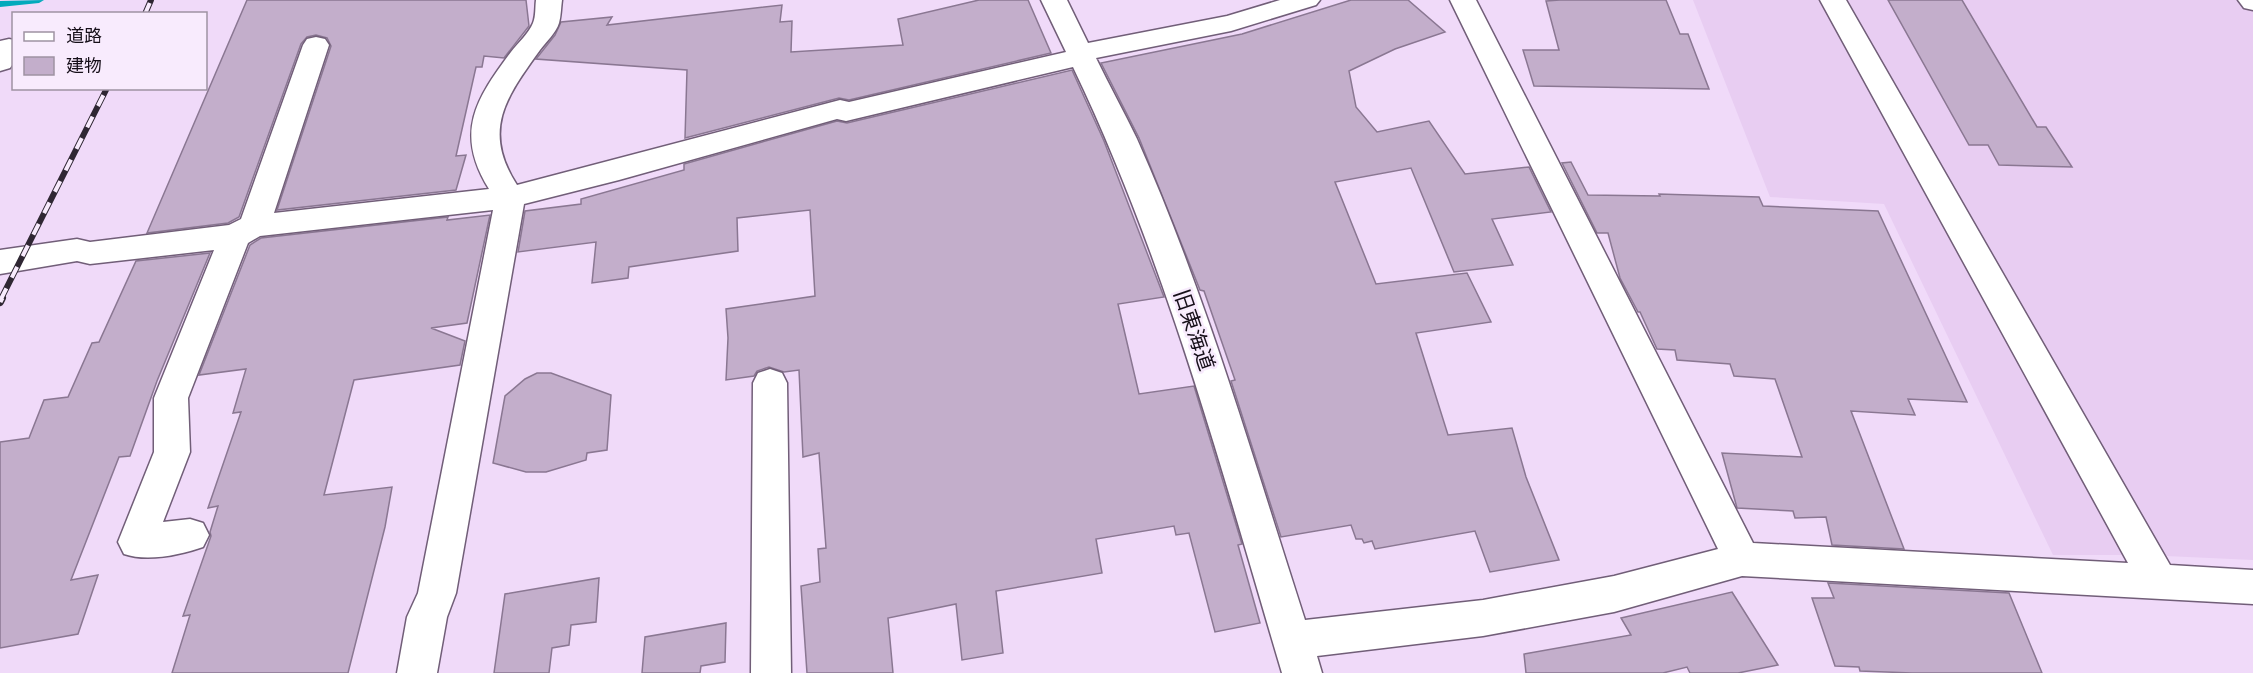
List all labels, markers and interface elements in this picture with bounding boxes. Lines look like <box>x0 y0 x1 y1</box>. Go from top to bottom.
legend <box>12 12 207 90</box>
text: 道路 <box>66 25 102 47</box>
text: 建物 <box>66 55 102 77</box>
street label: 旧東海道 <box>1169 286 1219 374</box>

